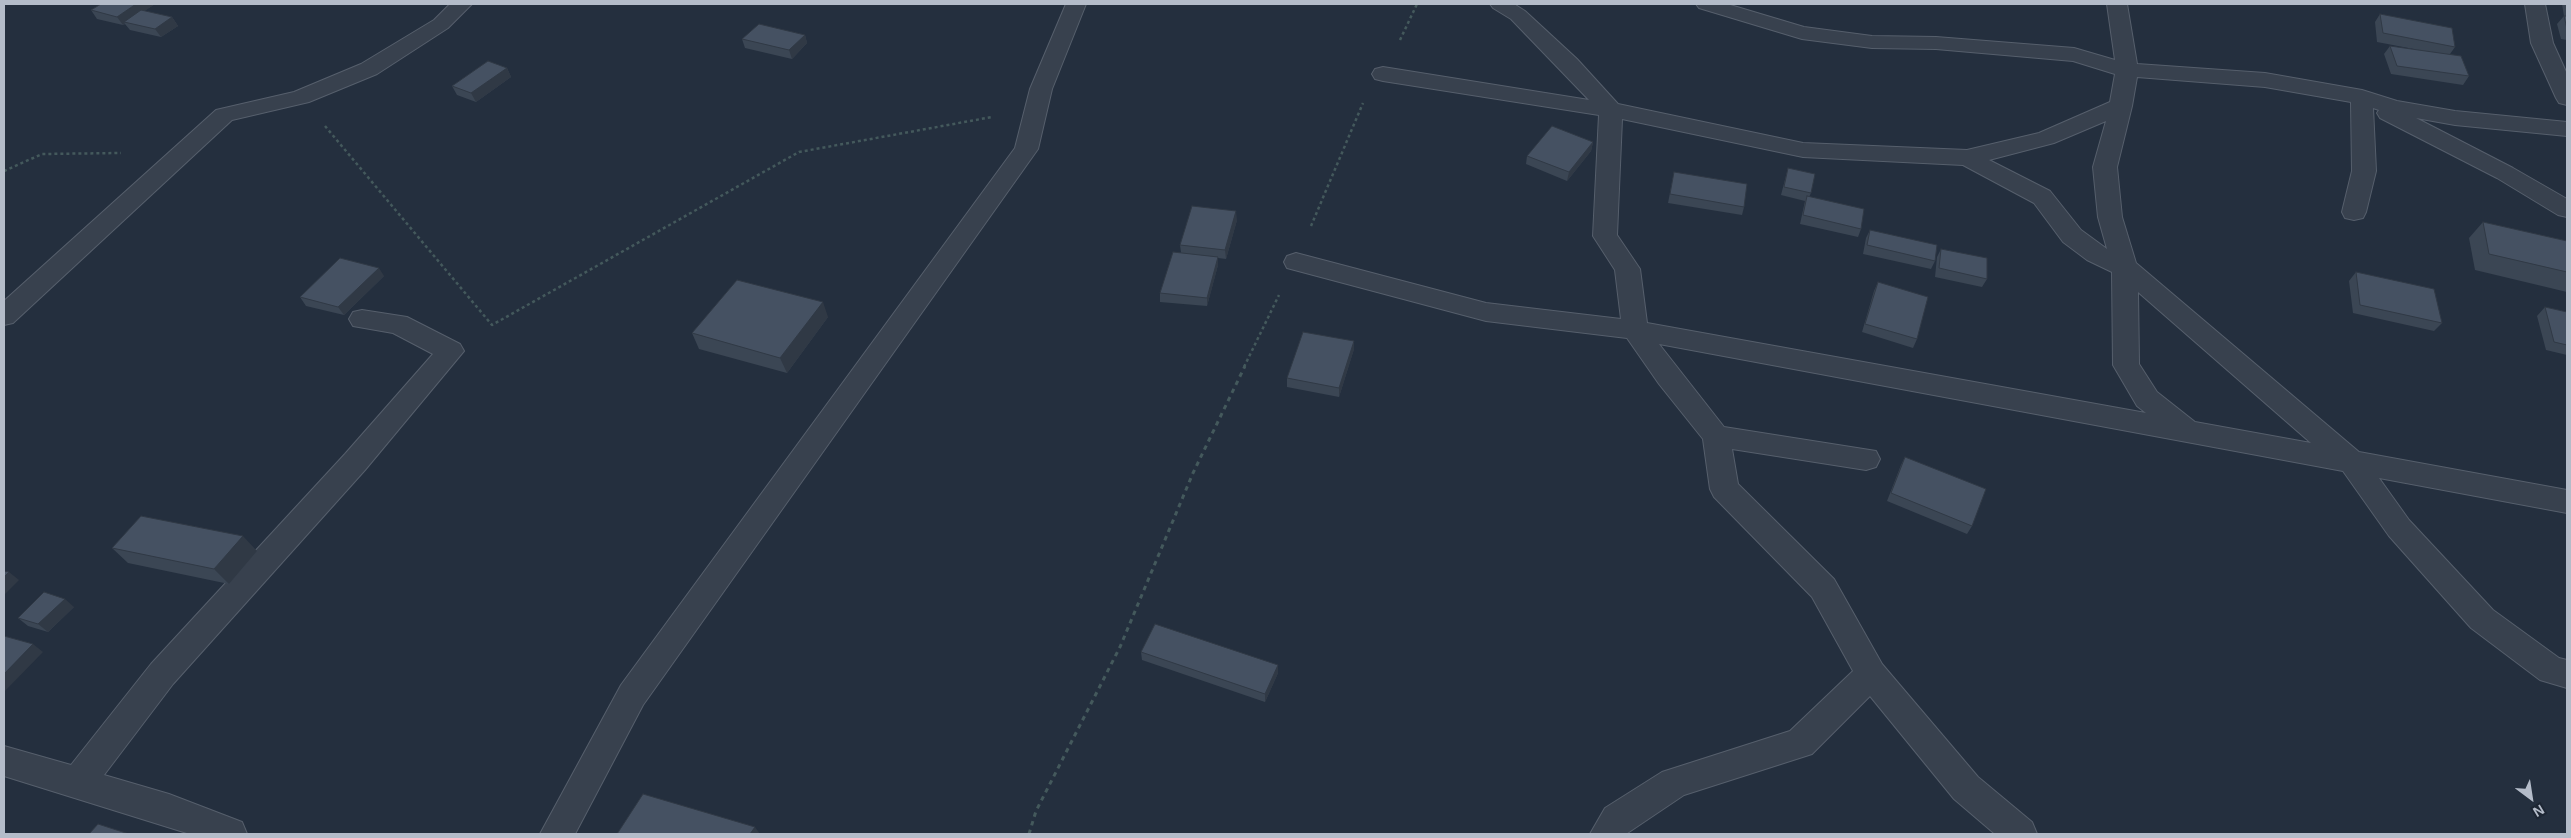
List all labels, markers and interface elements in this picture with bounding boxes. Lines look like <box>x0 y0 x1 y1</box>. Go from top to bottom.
north arrow <box>2506 773 2556 823</box>
text: N <box>2530 801 2547 820</box>

